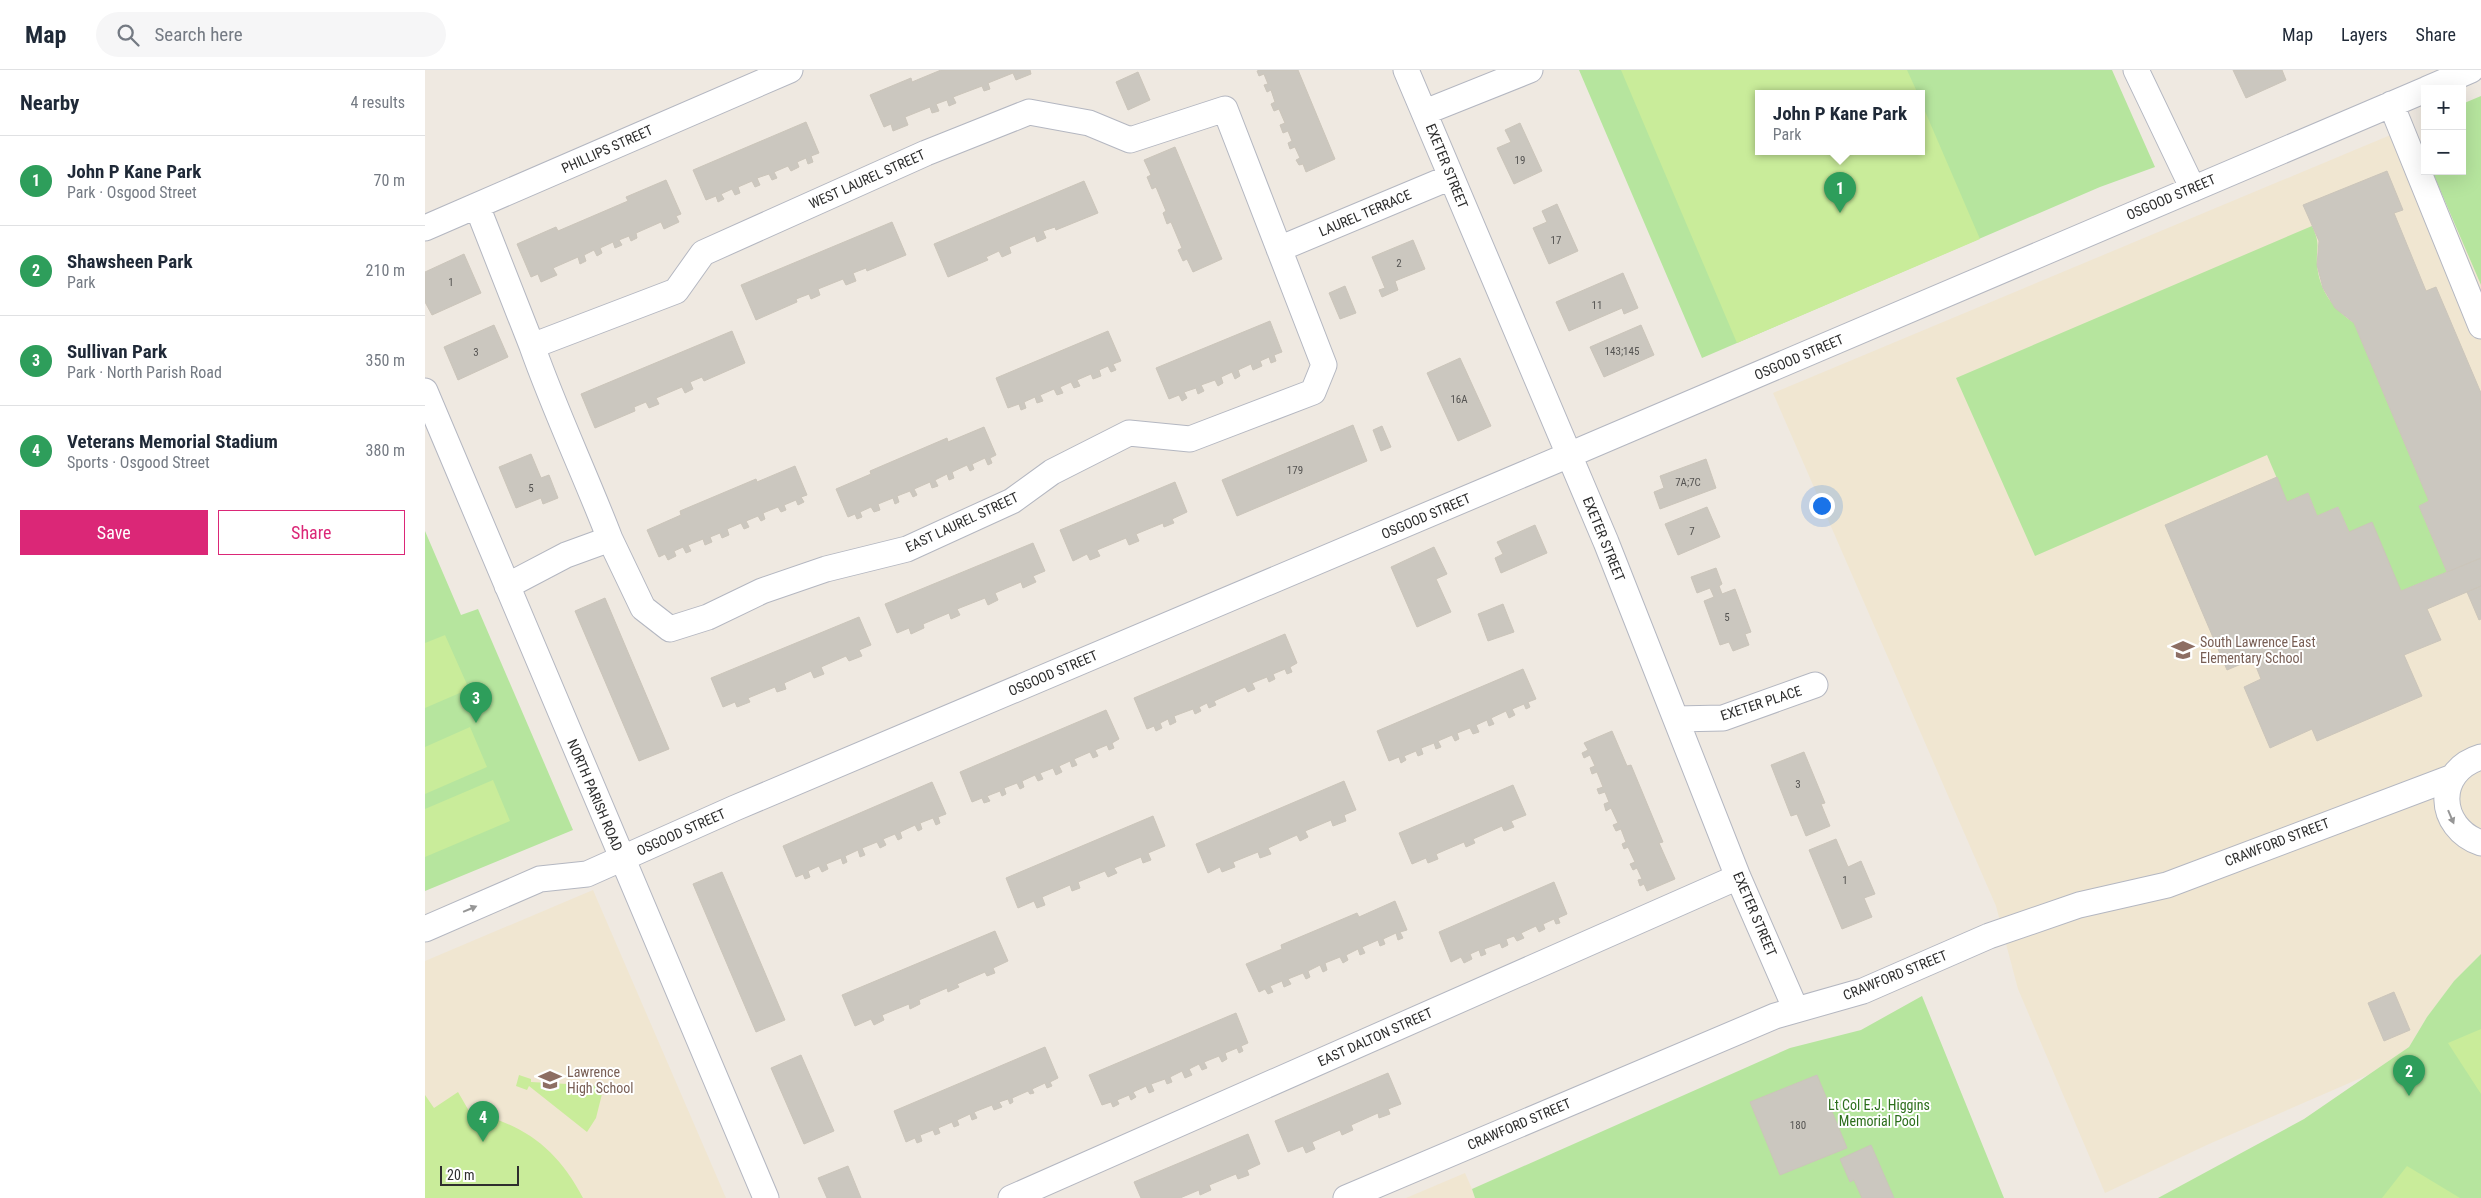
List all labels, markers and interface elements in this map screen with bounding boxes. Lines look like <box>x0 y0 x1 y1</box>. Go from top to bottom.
search box <box>96 12 446 57</box>
text: Map <box>25 21 66 49</box>
icon: search <box>114 21 142 49</box>
text: Search here <box>154 23 243 46</box>
text: Map <box>2282 24 2313 45</box>
text: Layers <box>2341 24 2388 45</box>
text: Share <box>2416 24 2456 45</box>
map controls <box>2421 85 2466 175</box>
button: + <box>2421 85 2466 130</box>
popup <box>1755 90 1925 155</box>
text: Nearby <box>20 91 79 115</box>
text: 4 results <box>350 93 405 112</box>
text: John P Kane Park <box>1773 102 1907 125</box>
street label: EXETER STREET <box>1423 121 1471 211</box>
street label: PHILLIPS STREET <box>559 122 655 176</box>
text: Park <box>1773 125 1801 144</box>
button: − <box>2421 130 2466 175</box>
street label: WEST LAUREL STREET <box>807 146 927 212</box>
house number: 19 <box>1515 154 1525 167</box>
text: John P Kane Park <box>67 160 201 183</box>
text: 1 <box>32 171 40 190</box>
text: 70 m <box>373 171 405 190</box>
street label: OSGOOD STREET <box>2124 171 2218 223</box>
pin: 1 <box>1824 172 1856 213</box>
text: Park · Osgood Street <box>67 183 197 202</box>
street label: LAUREL TERRACE <box>1316 186 1414 240</box>
house number: 17 <box>1551 234 1561 247</box>
text: Shawsheen Park <box>67 250 193 273</box>
house number: 2 <box>1396 257 1402 270</box>
text: 2 <box>32 261 40 280</box>
text: 210 m <box>366 261 405 280</box>
text: Park <box>67 273 96 292</box>
house number: 1 <box>448 276 454 289</box>
house number: 11 <box>1592 299 1602 312</box>
street label: OSGOOD STREET <box>1752 331 1846 383</box>
text: Sullivan Park <box>67 340 167 363</box>
house number: 143;145 <box>1605 345 1639 358</box>
house number: 3 <box>473 346 479 359</box>
text: 3 <box>32 351 40 370</box>
text: 350 m <box>366 351 405 370</box>
text: Park · North Parish Road <box>67 363 222 382</box>
house number: 16A <box>1450 393 1468 406</box>
text: Veterans Memorial Stadium <box>67 430 278 453</box>
text: 4 <box>32 441 40 460</box>
text: 380 m <box>366 441 405 460</box>
text: Sports · Osgood Street <box>67 453 210 472</box>
house number: 179 <box>1287 464 1303 477</box>
house number: 7A;7C <box>1675 476 1701 489</box>
house number: 5 <box>528 482 534 495</box>
street label: EAST LAUREL STREET <box>903 489 1021 555</box>
street label: OSGOOD STREET <box>1379 490 1473 542</box>
your location <box>1809 493 1835 519</box>
street label: EXETER STREET <box>1580 494 1628 584</box>
button: Save <box>20 510 208 555</box>
button: Share <box>218 510 405 555</box>
house number: 7 <box>1689 525 1695 538</box>
house number: 5 <box>1724 611 1730 624</box>
place label: South Lawrence East Elementary School <box>2200 634 2316 666</box>
school or university icon: South Lawrence East Elementary School <box>2170 637 2196 663</box>
street label: OSGOOD STREET <box>1006 647 1100 699</box>
pin: 3 <box>460 682 492 723</box>
street label: EXETER PLACE <box>1719 682 1804 724</box>
street label: NORTH PARISH ROAD <box>564 737 626 853</box>
house number: 3 <box>1795 778 1801 791</box>
street label: OSGOOD STREET <box>634 805 728 859</box>
one-way arrow <box>2447 810 2455 825</box>
street label: CRAWFORD STREET <box>2222 815 2332 869</box>
street label: EXETER STREET <box>1730 869 1780 959</box>
house number: 1 <box>1842 874 1848 887</box>
one-way arrow <box>463 905 477 913</box>
street label: CRAWFORD STREET <box>1841 947 1949 1003</box>
street label: EAST DALTON STREET <box>1315 1004 1435 1070</box>
pin: 2 <box>2393 1055 2425 1096</box>
place label: Lawrence High School <box>567 1064 634 1096</box>
school or university icon: Lawrence High School <box>537 1067 563 1093</box>
street label: CRAWFORD STREET <box>1465 1095 1573 1153</box>
park label: Lt Col E.J. Higgins Memorial Pool <box>1828 1097 1930 1129</box>
pin: 4 <box>467 1101 499 1142</box>
house number: 180 <box>1790 1119 1806 1132</box>
scale bar <box>440 1163 519 1186</box>
text: 20 m <box>447 1167 475 1183</box>

